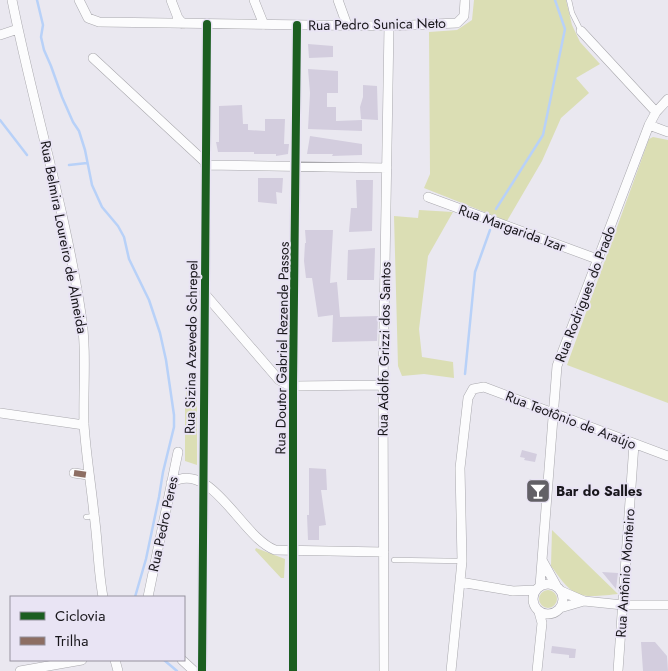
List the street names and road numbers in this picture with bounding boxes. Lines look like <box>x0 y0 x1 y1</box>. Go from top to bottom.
street label: Rua Pedro Sunica Neto <box>308 13 446 35</box>
street label: Rua Belmira Loureiro de Almeida <box>35 139 93 335</box>
street label: Rua Margarida Izar <box>456 199 568 257</box>
street label: Rua Rodrigues do Prado <box>550 223 620 365</box>
street label: Rua Doutor Gabriel Rezende Passos <box>270 241 294 455</box>
street label: Rua Sizina Azevedo Schrepel <box>179 260 203 434</box>
street label: Rua Adolfo Grizzi dos Santos <box>372 261 396 436</box>
street label: Rua Teotônio de Araújo <box>503 386 640 454</box>
street label: Rua Pedro Peres <box>143 474 183 573</box>
street label: Rua Antônio Monteiro <box>611 507 640 638</box>

